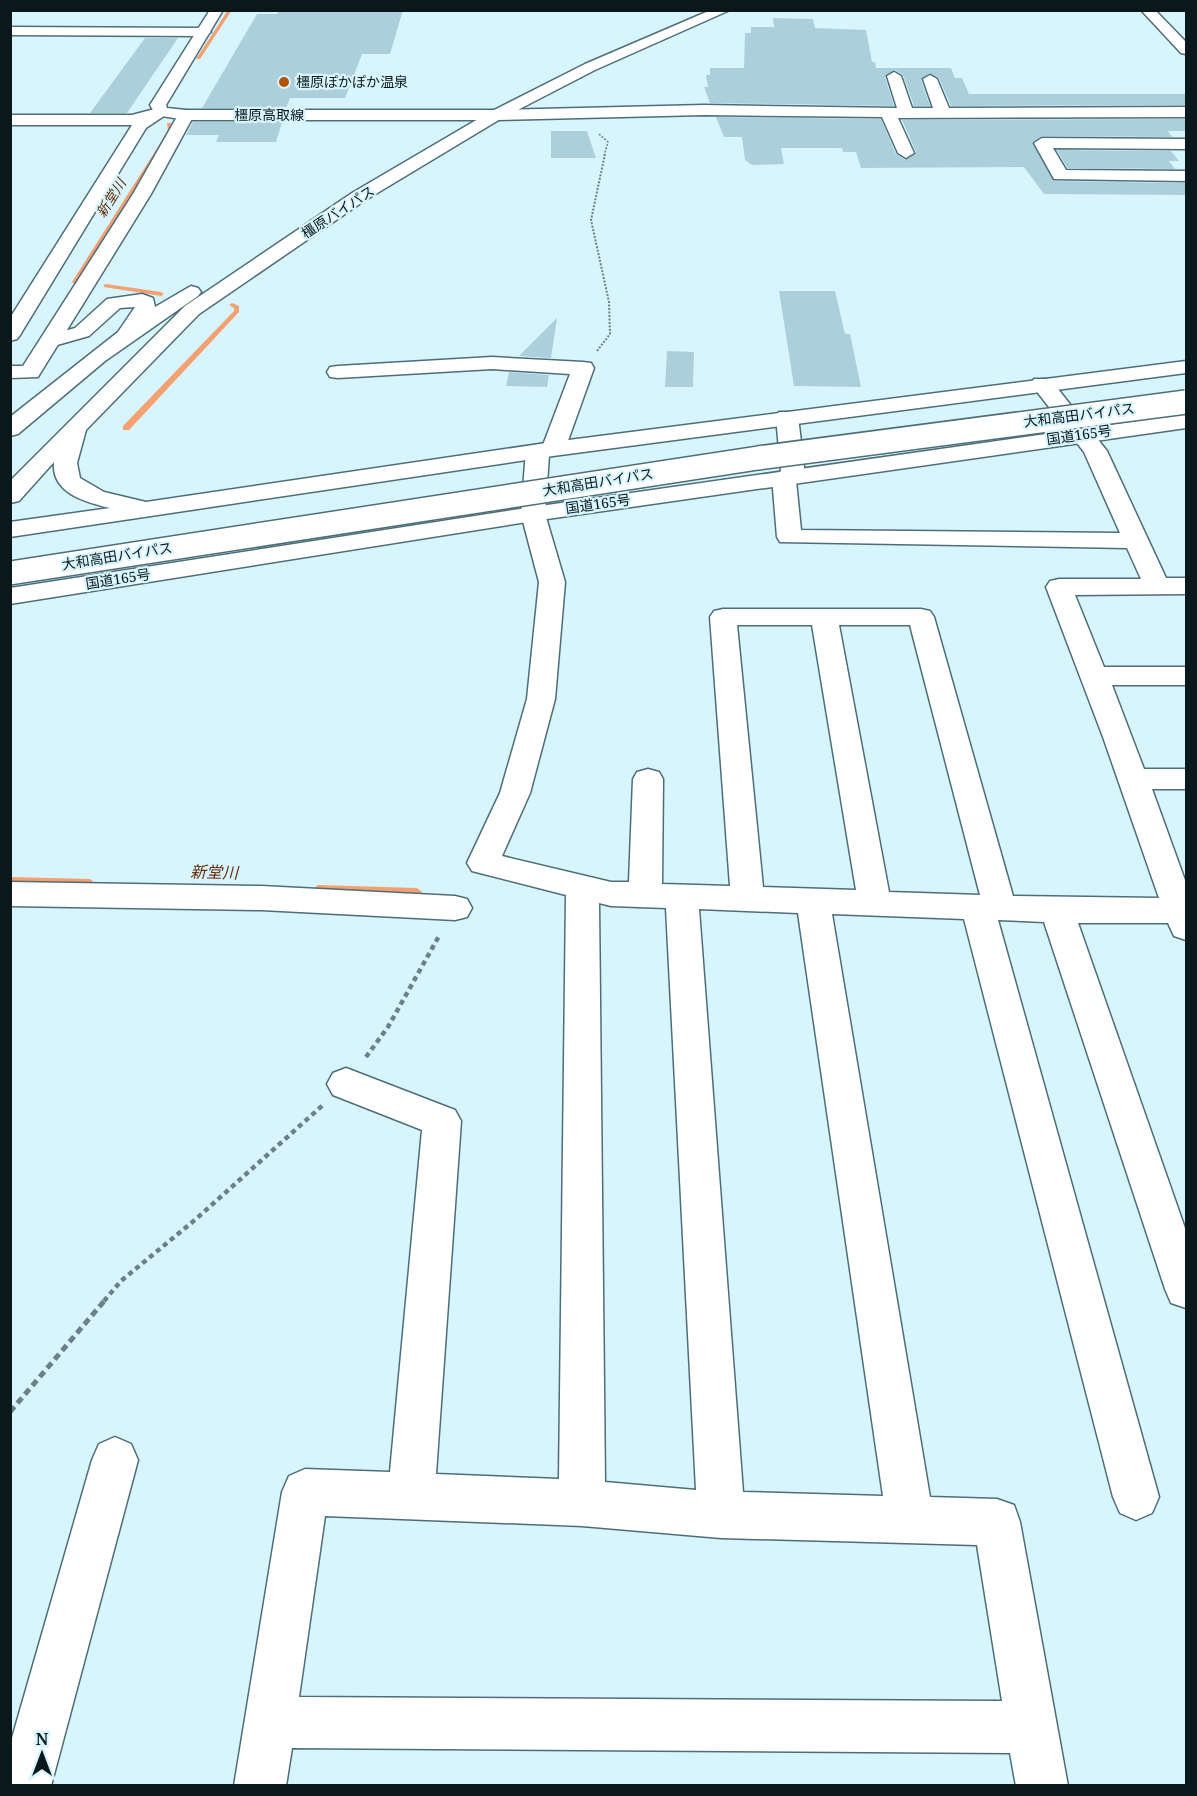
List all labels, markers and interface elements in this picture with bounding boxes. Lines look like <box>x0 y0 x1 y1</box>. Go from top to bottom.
place label: 橿原ぽかぽか温泉 <box>296 72 408 91</box>
marker: 橿原ぽかぽか温泉 <box>277 75 291 89</box>
street label: 橿原高取線 <box>234 105 304 124</box>
water label: 新堂川 <box>91 173 131 221</box>
street label: 橿原バイパス <box>297 181 378 242</box>
street label: 大和高田バイパス <box>1022 398 1136 431</box>
street label: 国道165号 <box>1045 421 1113 448</box>
street label: 大和高田バイパス <box>541 463 655 500</box>
street label: 国道165号 <box>564 490 632 517</box>
street label: 大和高田バイパス <box>60 537 174 574</box>
street label: 国道165号 <box>84 564 152 593</box>
water label: 新堂川 <box>190 861 240 883</box>
north arrow <box>12 1724 72 1784</box>
text: N <box>36 1728 49 1750</box>

